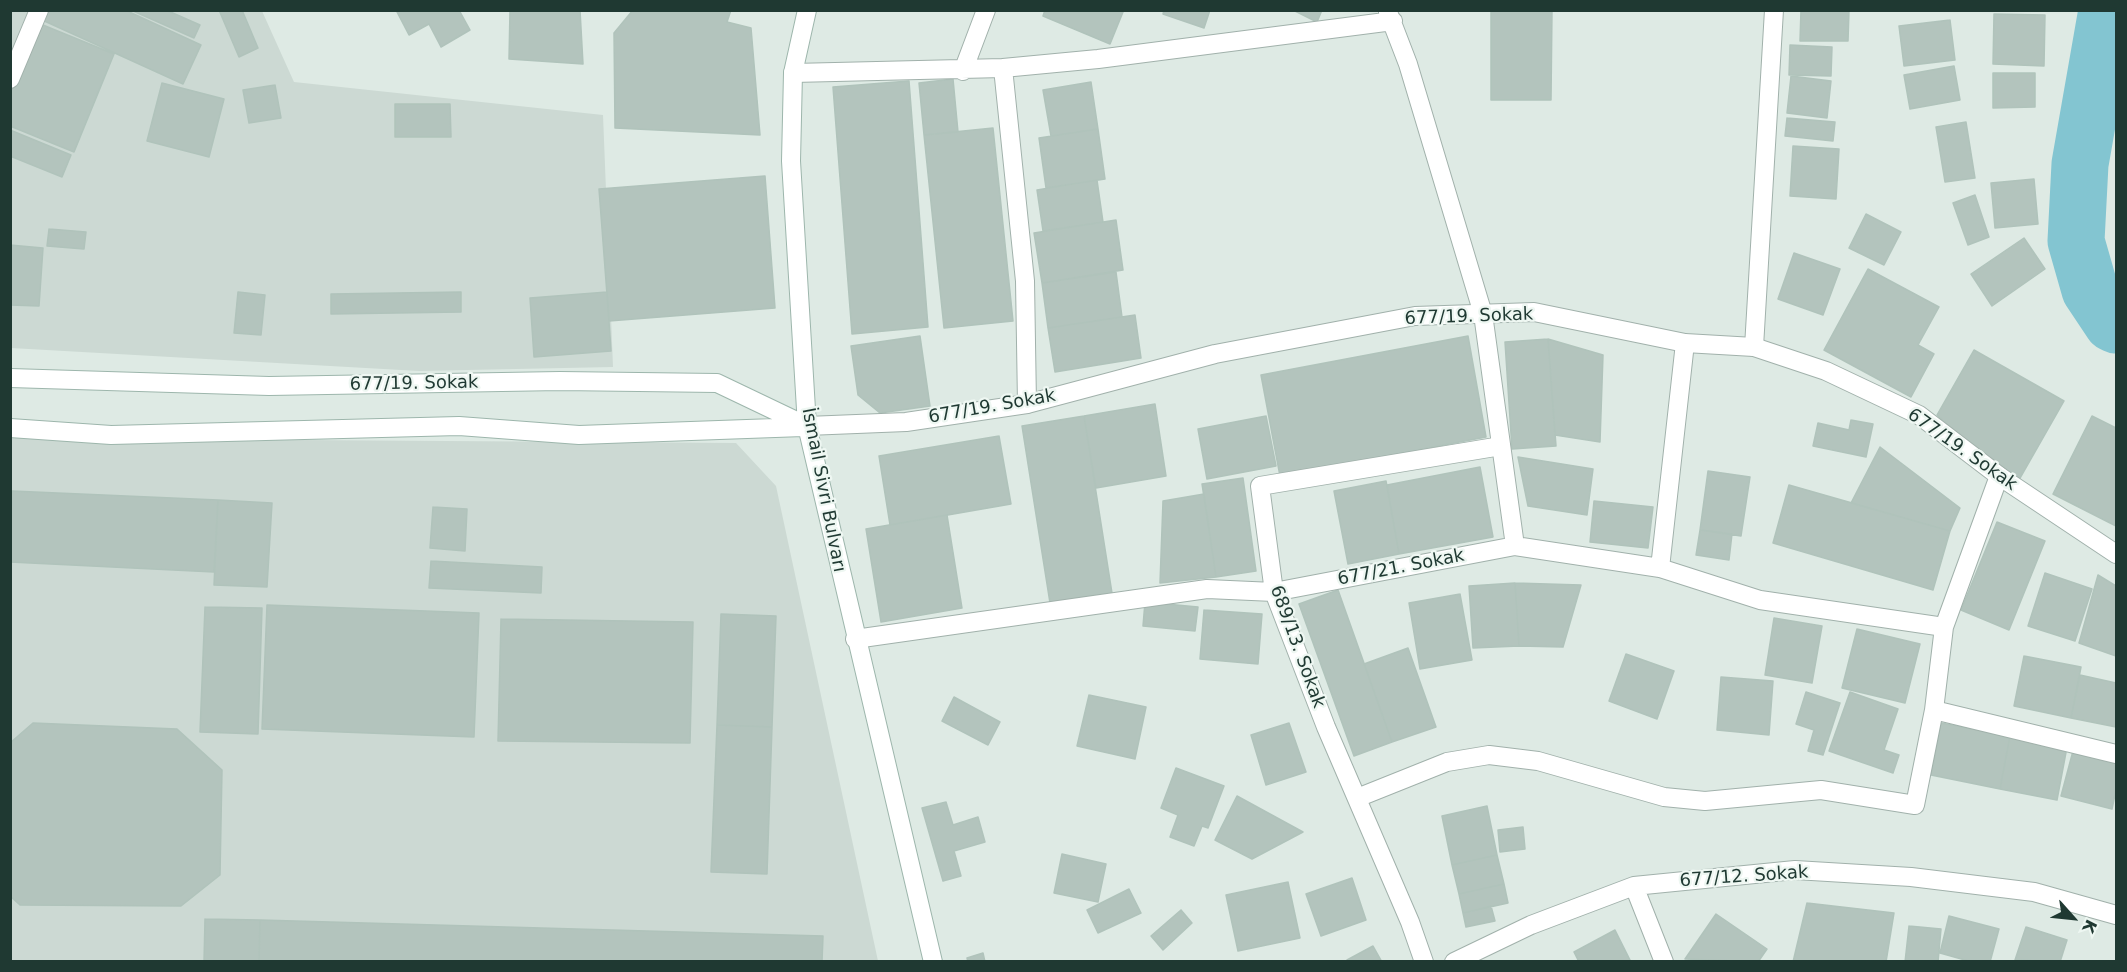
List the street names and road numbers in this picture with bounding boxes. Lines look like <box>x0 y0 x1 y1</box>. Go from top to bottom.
street label: 677/19. Sokak <box>1404 304 1534 330</box>
street label: 677/19. Sokak <box>349 372 479 396</box>
street label: 677/19. Sokak <box>927 385 1057 429</box>
street label: 677/19. Sokak <box>1903 404 2021 496</box>
street label: İsmail Sivri Bulvarı <box>796 406 850 574</box>
street label: 677/21. Sokak <box>1336 545 1466 591</box>
street label: 689/13. Sokak <box>1265 583 1329 711</box>
street label: 677/12. Sokak <box>1679 862 1809 892</box>

